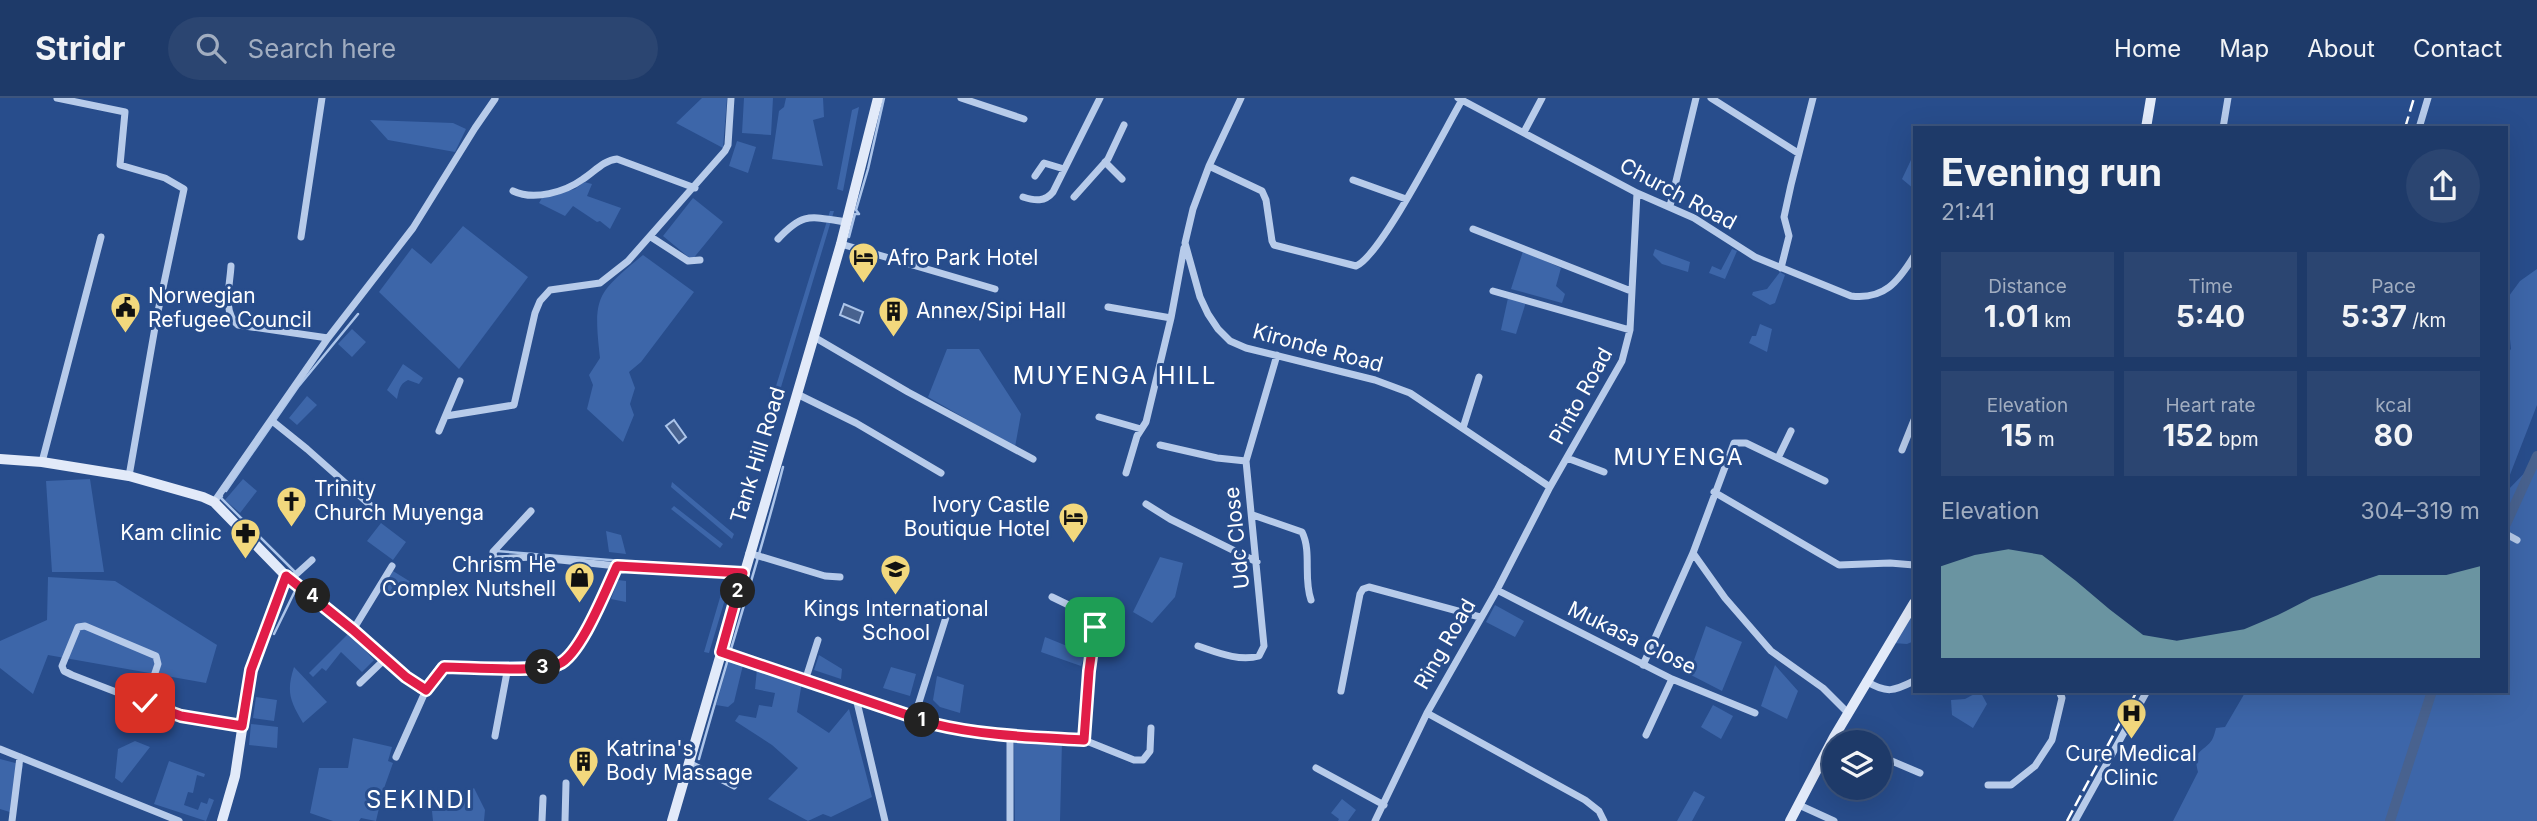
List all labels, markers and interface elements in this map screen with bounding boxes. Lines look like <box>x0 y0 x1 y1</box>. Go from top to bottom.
search box <box>168 17 658 80</box>
text: Stridr <box>35 28 126 68</box>
icon: search <box>192 29 230 67</box>
text: Search here <box>248 33 396 64</box>
text: Home <box>2114 34 2181 63</box>
text: Map <box>2219 34 2269 63</box>
text: About <box>2307 34 2375 63</box>
text: Contact <box>2413 34 2502 63</box>
text: Evening run <box>1941 149 2162 195</box>
button: share <box>2406 149 2480 223</box>
street label: Church Road <box>1616 152 1741 235</box>
text: 21:41 <box>1941 198 1995 226</box>
hotel icon: Afro Park Hotel <box>847 241 881 285</box>
place label: Afro Park Hotel <box>887 245 1038 270</box>
text: Distance <box>1988 275 2067 298</box>
text: Time <box>2188 275 2233 298</box>
text: Pace <box>2371 275 2416 298</box>
place label: Norwegian Refugee Council <box>148 283 312 332</box>
public building icon: Norwegian Refugee Council <box>108 291 142 335</box>
building icon: Annex/Sipi Hall <box>876 294 910 338</box>
place label: Annex/Sipi Hall <box>916 298 1066 323</box>
text: 1.01 <box>1984 298 2039 334</box>
text: 5:40 <box>2176 298 2245 334</box>
text: 5:37 <box>2341 298 2407 334</box>
text: km <box>2039 309 2071 332</box>
text: /km <box>2407 309 2446 332</box>
street label: Kironde Road <box>1250 318 1386 377</box>
street label: Pinto Road <box>1544 343 1617 448</box>
district label: MUYENGA HILL <box>1013 361 1217 390</box>
street label: Tank Hill Road <box>725 384 790 526</box>
text: Elevation <box>1987 394 2068 417</box>
text: Heart rate <box>2166 394 2256 417</box>
text: kcal <box>2375 394 2412 417</box>
text: 15 <box>2000 417 2033 453</box>
text: 152 <box>2162 417 2213 453</box>
text: 80 <box>2374 417 2413 453</box>
text: m <box>2033 428 2055 451</box>
text: bpm <box>2213 428 2259 451</box>
district label: MUYENGA <box>1613 443 1745 471</box>
place label: Trinity Church Muyenga <box>314 476 484 525</box>
church icon: Trinity Church Muyenga <box>274 484 308 528</box>
street label: Udc Close <box>1219 486 1254 590</box>
place label: Ivory Castle Boutique Hotel <box>904 492 1050 541</box>
text: Elevation <box>1941 497 2040 525</box>
text: 304–319 m <box>2360 497 2480 525</box>
hotel icon: Ivory Castle Boutique Hotel <box>1056 500 1090 544</box>
pharmacy icon: Kam clinic <box>228 516 262 560</box>
place label: Kam clinic <box>120 520 222 545</box>
place label: Chrism He Complex Nutshell <box>382 552 556 601</box>
school or university icon: Kings International School <box>879 552 913 596</box>
shop icon: Chrism He Complex Nutshell <box>562 560 596 604</box>
pin: 2 <box>720 574 756 608</box>
pin: 4 <box>296 578 330 614</box>
text: 2 <box>732 579 743 602</box>
text: 4 <box>306 584 319 607</box>
street label: Ring Road <box>1409 594 1481 693</box>
place label: Kings International School <box>803 596 989 645</box>
street label: Mukasa Close <box>1564 596 1701 679</box>
pin <box>1065 597 1125 657</box>
icon: arrive <box>1076 608 1114 646</box>
pin: 3 <box>526 650 560 684</box>
text: 3 <box>536 655 549 678</box>
pin <box>115 673 175 733</box>
icon: check <box>126 684 164 722</box>
hospital icon: Cure Medical Clinic <box>2114 697 2148 741</box>
pin: 1 <box>904 702 940 738</box>
text: 1 <box>917 708 926 731</box>
map controls <box>1822 730 1892 800</box>
button: layers <box>1822 730 1892 800</box>
place label: Katrina's Body Massage <box>606 736 753 785</box>
place label: Cure Medical Clinic <box>2065 741 2197 790</box>
building icon: Katrina's Body Massage <box>566 744 600 788</box>
district label: SEKINDI <box>366 785 474 814</box>

